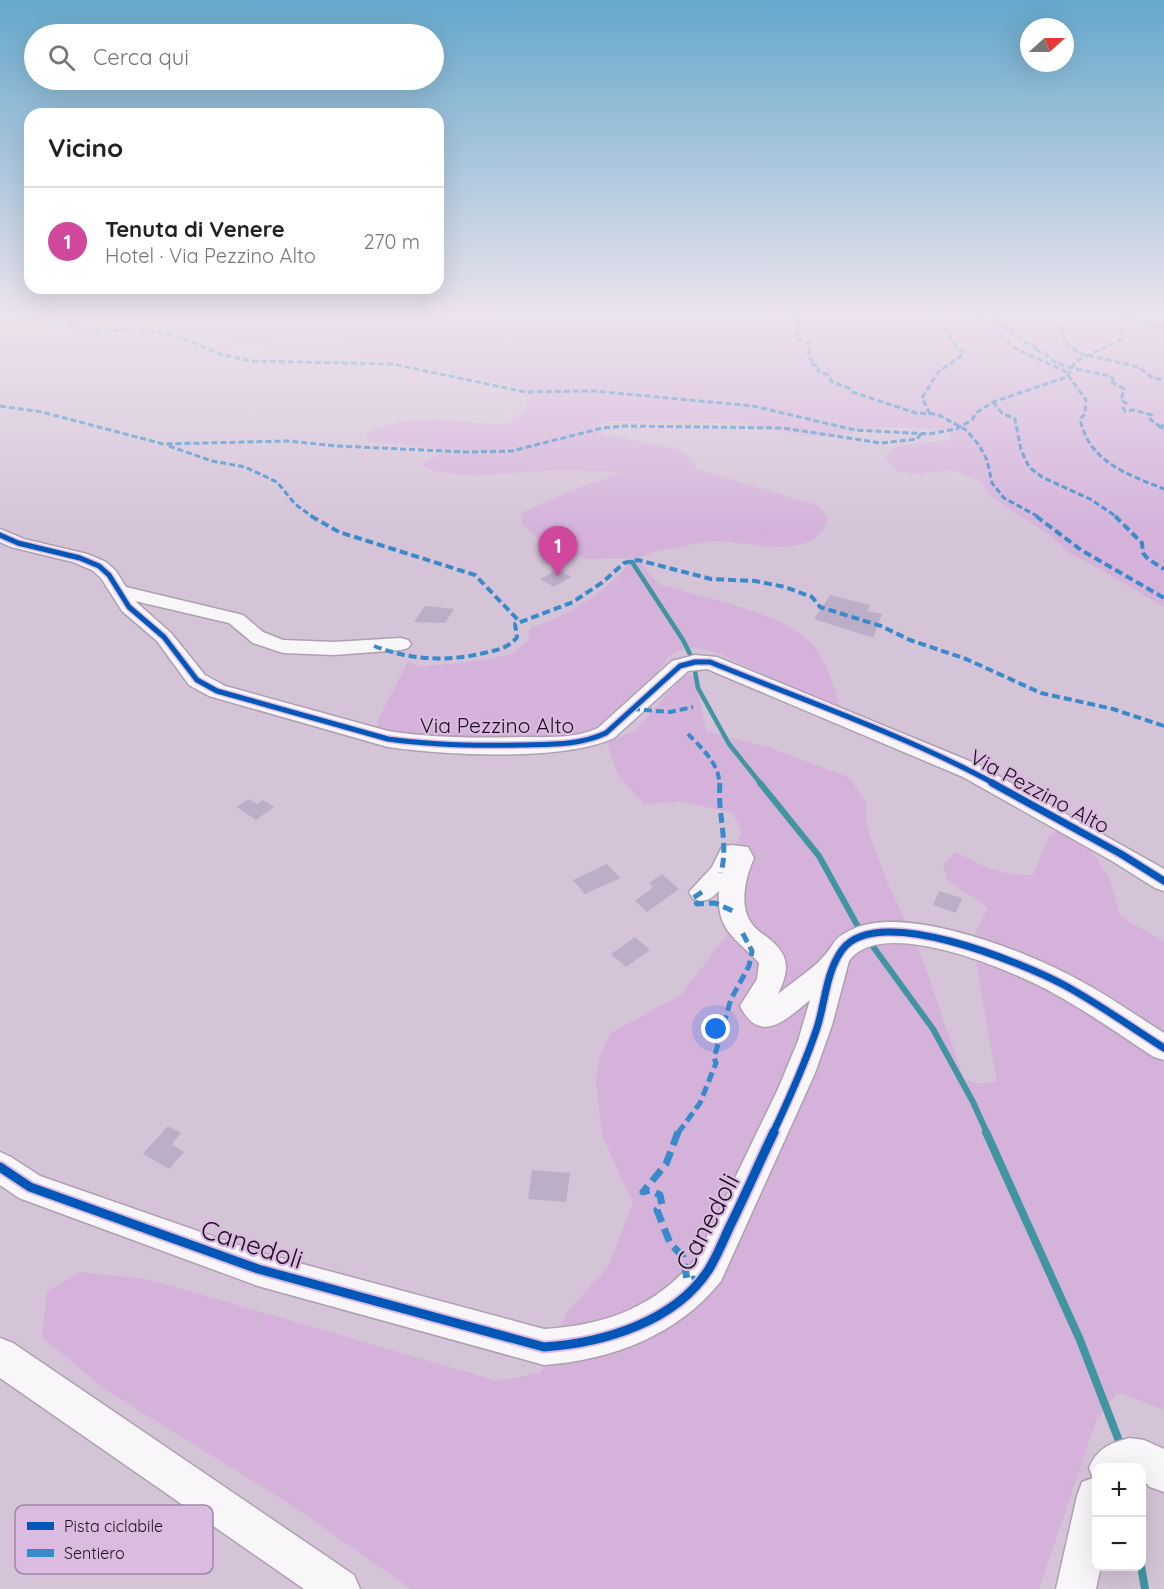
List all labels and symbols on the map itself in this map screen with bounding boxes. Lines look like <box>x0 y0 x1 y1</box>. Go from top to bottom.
north arrow <box>1020 18 1074 72</box>
pin: 1 <box>538 526 578 576</box>
street label: Via Pezzino Alto <box>420 712 574 738</box>
street label: Via Pezzino Alto <box>966 743 1114 839</box>
your location <box>701 1014 730 1043</box>
street label: Canedoli <box>668 1168 746 1276</box>
street label: Canedoli <box>197 1212 307 1276</box>
legend <box>15 1505 213 1574</box>
text: Pista ciclabile <box>64 1516 163 1536</box>
text: Sentiero <box>64 1543 125 1563</box>

